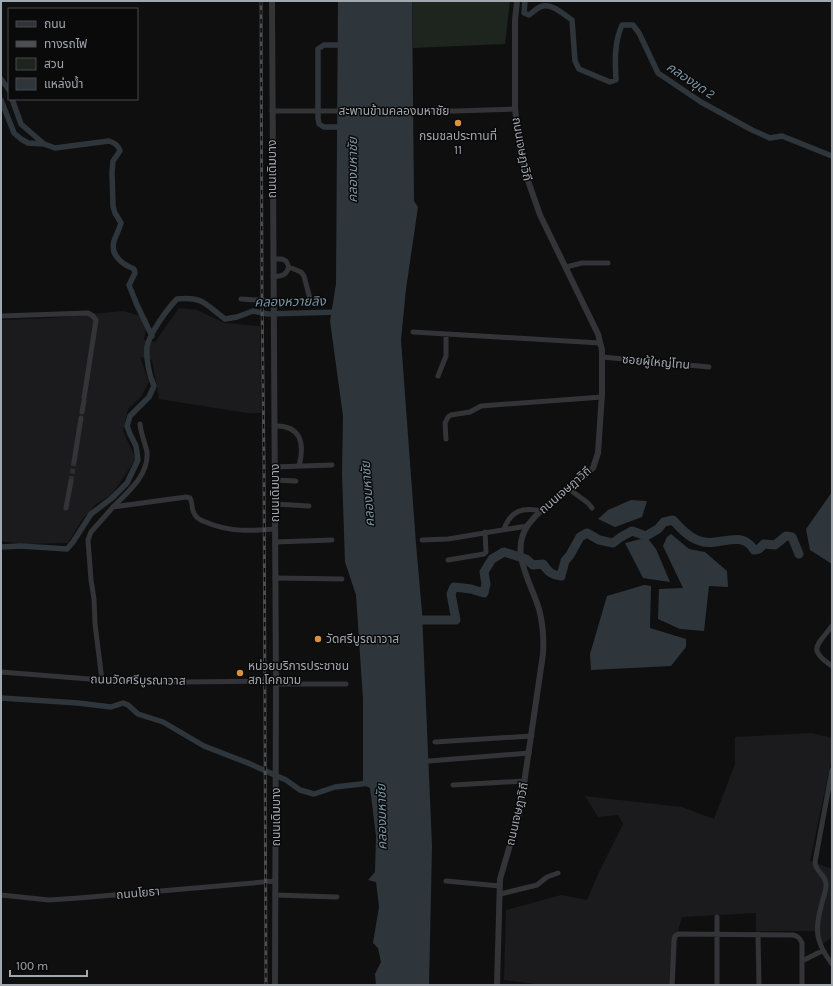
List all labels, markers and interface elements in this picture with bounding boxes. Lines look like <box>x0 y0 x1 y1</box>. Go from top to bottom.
legend <box>8 8 138 100</box>
text: ถนน <box>44 17 66 31</box>
text: ทางรถไฟ <box>44 37 87 51</box>
text: สวน <box>44 57 64 71</box>
water label: คลองขุด 2 <box>663 59 718 103</box>
text: แหล่งน้ำ <box>44 75 83 91</box>
street label: สะพานข้ามคลองมหาชัย <box>339 104 449 118</box>
street label: ถนนเจษฎาวิถี <box>510 116 534 182</box>
marker: กรมชลประทานที่ 11 <box>453 118 463 128</box>
place label: กรมชลประทานที่ 11 <box>419 127 497 157</box>
water label: คลองมหาชัย <box>345 136 360 203</box>
street label: ถนนเดิมบาง <box>265 140 279 198</box>
water label: คลองหวายลิง <box>254 293 327 310</box>
street label: ซอยผู้ใหญ่โทน <box>621 352 691 372</box>
water label: คลองมหาชัย <box>358 459 377 527</box>
street label: ถนนเดิมบาง <box>268 464 282 522</box>
street label: ถนนเจษฎาวิถี <box>536 464 594 516</box>
place label: วัดศรีบูรณาวาส <box>326 632 399 646</box>
marker: วัดศรีบูรณาวาส <box>313 634 323 644</box>
place label: หน่วยบริการประชาชน สภ.โคกขาม <box>248 659 349 687</box>
marker: หน่วยบริการประชาชน สภ.โคกขาม <box>235 668 245 678</box>
street label: ถนนวัดศรีบูรณาวาส <box>90 672 186 688</box>
street label: ถนนเจษฎาวิถี <box>503 781 531 847</box>
water label: คลองมหาชัย <box>373 783 390 850</box>
street label: ถนนเดิมบาง <box>269 788 283 846</box>
street label: ถนนโยธา <box>116 884 160 902</box>
scale bar <box>10 952 87 978</box>
text: 100 m <box>16 959 48 973</box>

